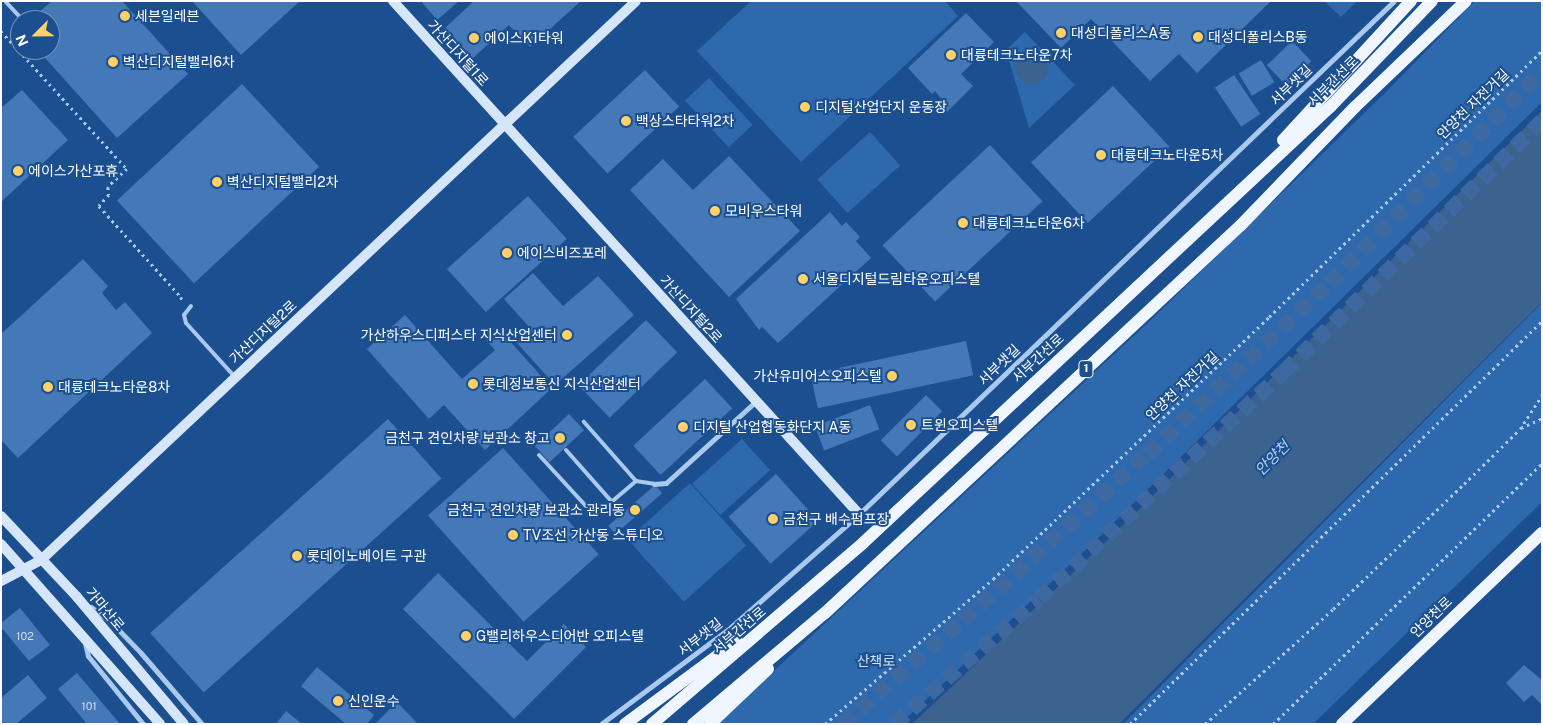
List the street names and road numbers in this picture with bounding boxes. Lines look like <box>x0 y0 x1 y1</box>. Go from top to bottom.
street label: 가산디지털1로 <box>424 17 492 89</box>
street label: 서부간선로 <box>1304 52 1362 110</box>
street label: 서부샛길 <box>1267 61 1315 109</box>
street label: 안양천 자전거길 <box>1434 65 1512 143</box>
street label: 가산디지털2로 <box>656 272 726 346</box>
street label: 가산디지털2로 <box>226 297 300 367</box>
street label: 서부간선로 <box>1009 330 1067 386</box>
street label: 서부샛길 <box>975 341 1023 389</box>
street label: 안양천 자전거길 <box>1142 348 1222 424</box>
road number: 1 <box>1077 359 1095 378</box>
street label: 가마산로 <box>82 584 128 634</box>
street label: 안양천로 <box>1407 593 1455 641</box>
street label: 서부간선로 <box>709 603 769 657</box>
street label: 서부샛길 <box>675 615 725 659</box>

